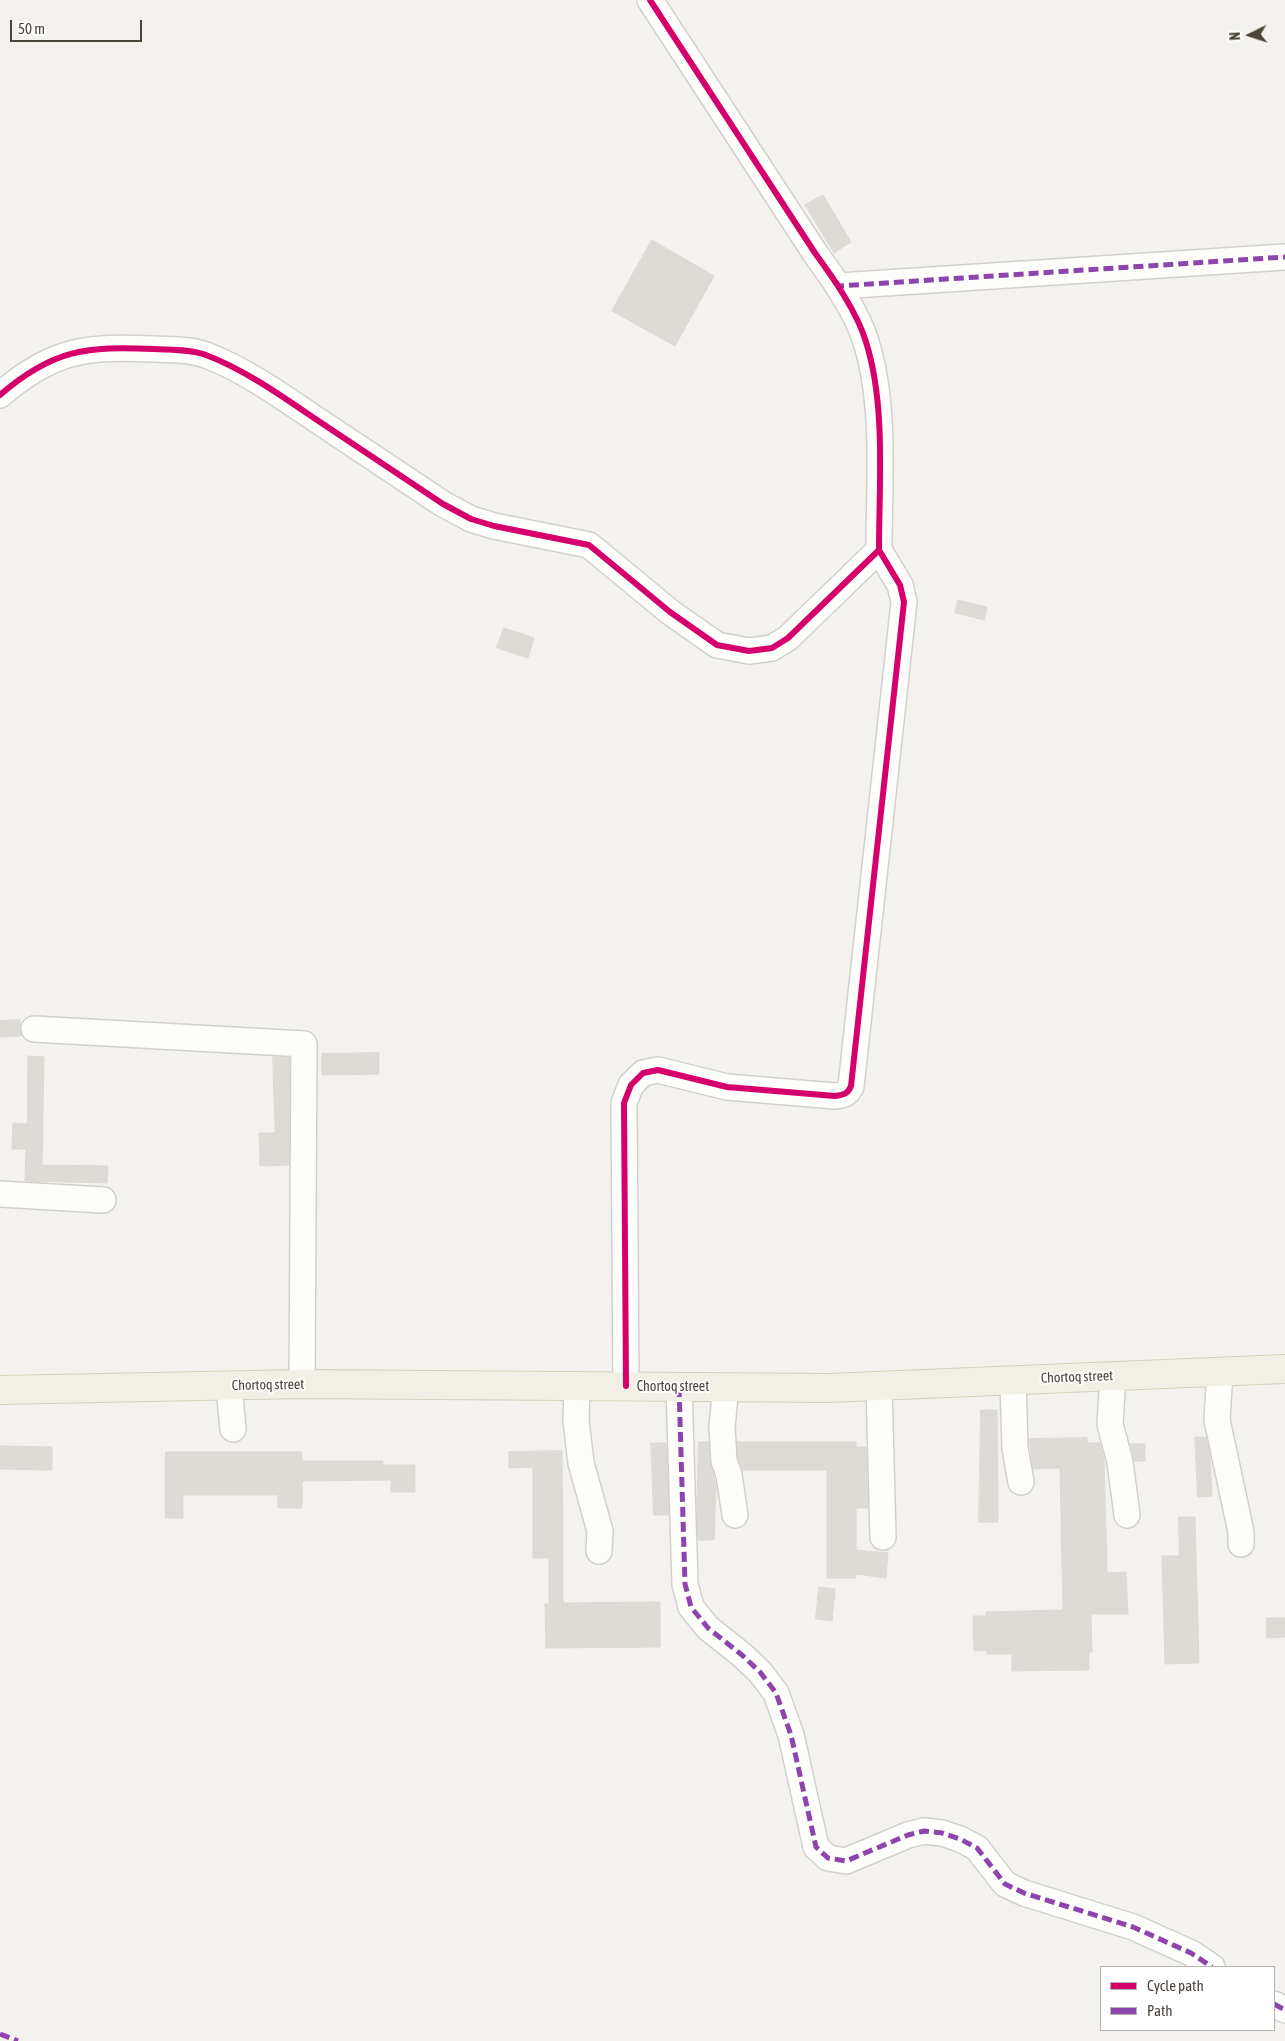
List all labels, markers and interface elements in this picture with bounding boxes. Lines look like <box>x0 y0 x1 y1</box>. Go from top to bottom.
scale bar <box>12 10 145 42</box>
north arrow <box>1225 10 1275 60</box>
text: 50 m <box>18 20 45 37</box>
text: N <box>1227 31 1243 41</box>
street label: Chortoq street <box>1040 1367 1114 1387</box>
street label: Chortoq street <box>232 1376 304 1394</box>
street label: Chortoq street <box>637 1379 709 1395</box>
legend <box>1100 1966 1275 2031</box>
text: Cycle path <box>1147 1977 1204 1994</box>
text: Path <box>1147 2002 1173 2019</box>

